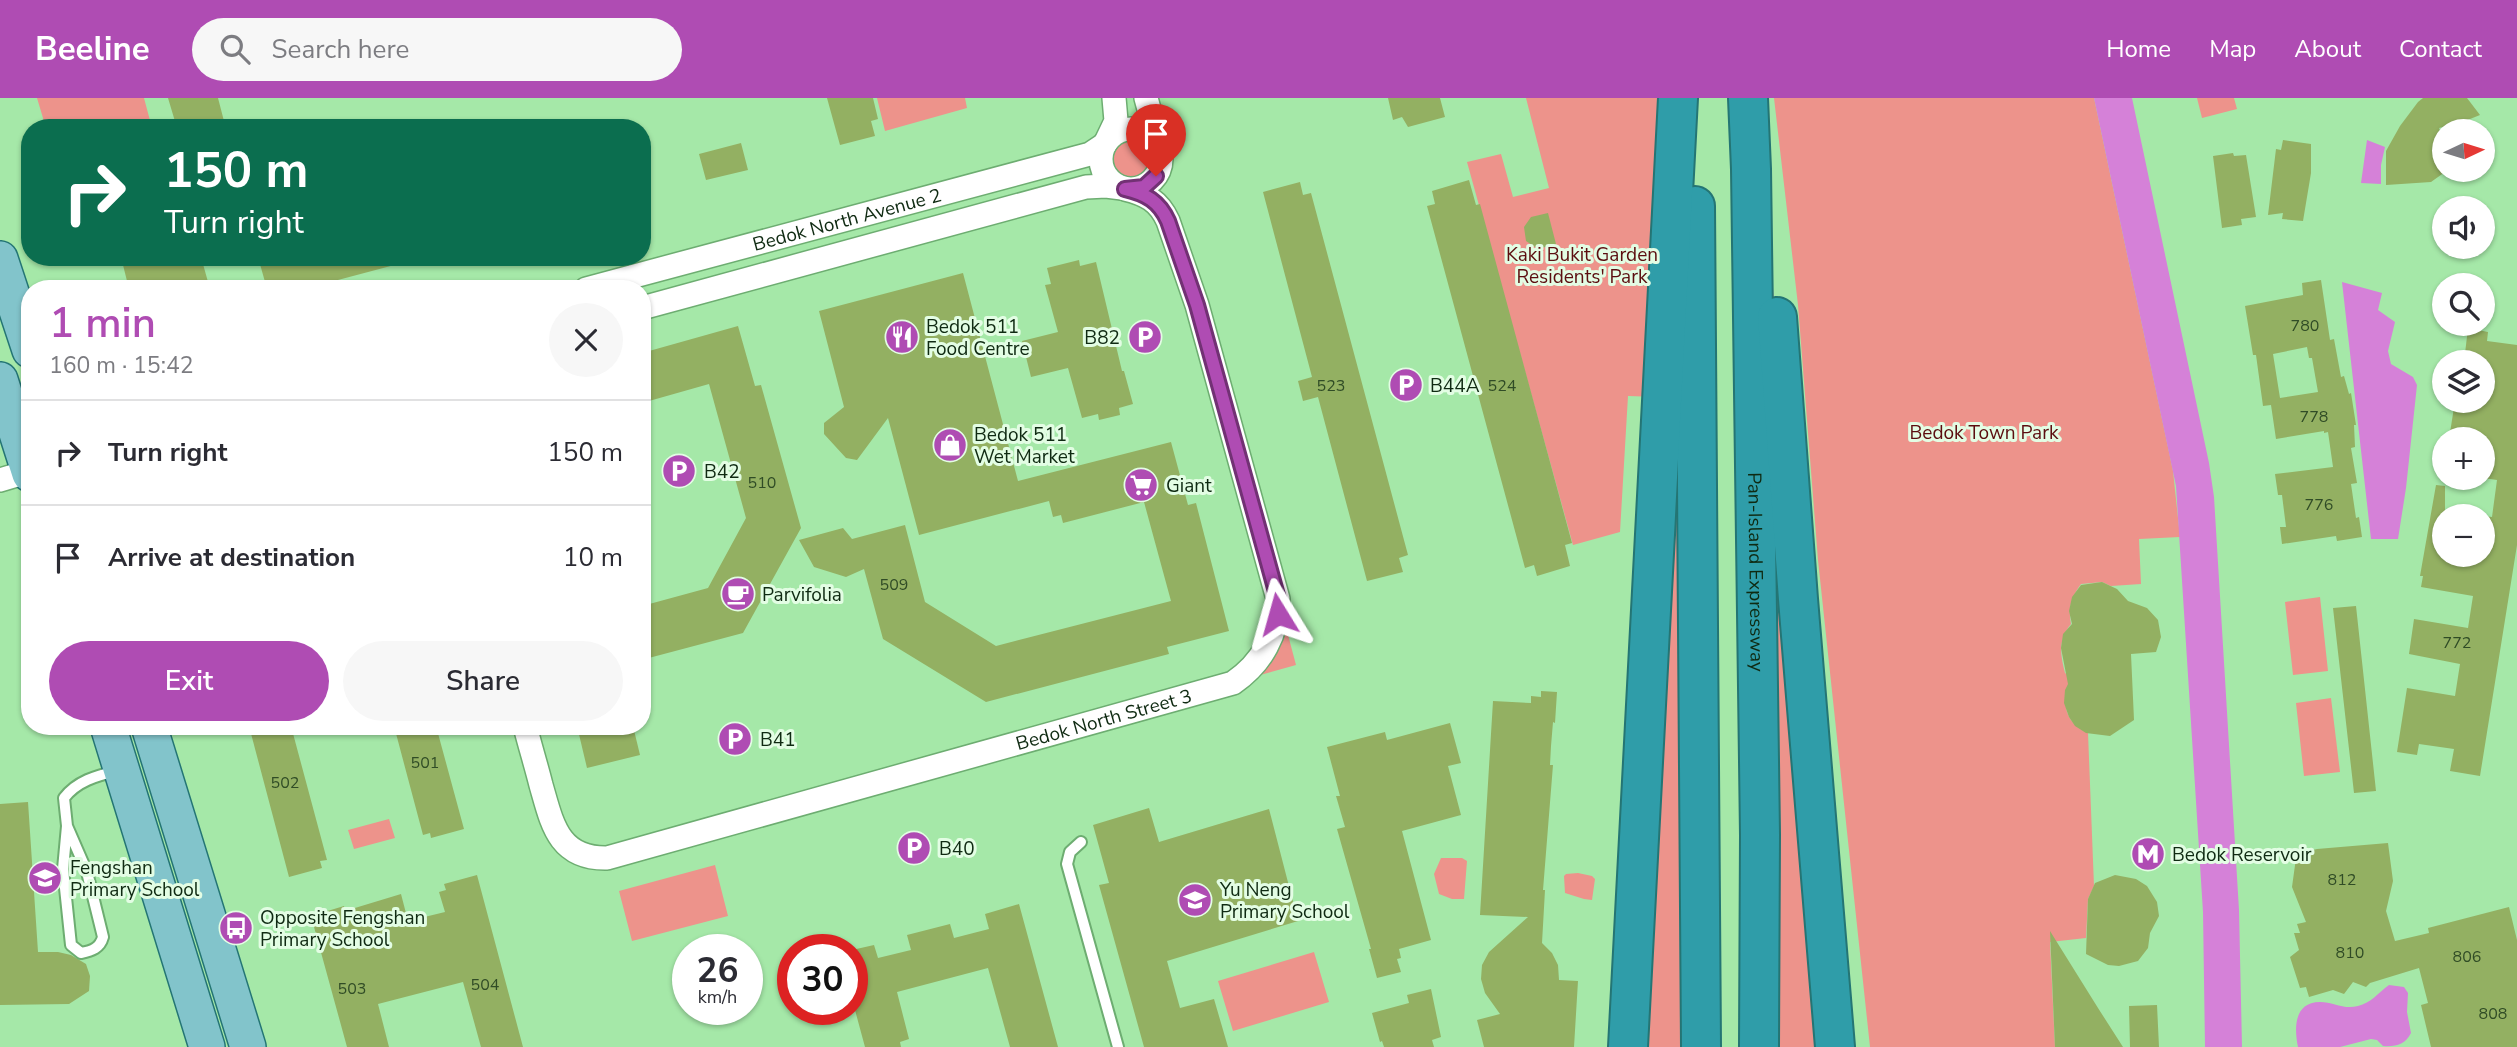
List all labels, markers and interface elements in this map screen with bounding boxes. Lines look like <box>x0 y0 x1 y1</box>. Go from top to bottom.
search box <box>192 18 682 81</box>
text: Beeline <box>35 27 150 72</box>
icon: search <box>216 30 254 68</box>
text: Search here <box>272 32 409 67</box>
text: Home <box>2106 33 2171 65</box>
text: Map <box>2209 33 2256 65</box>
text: About <box>2294 33 2361 65</box>
text: Contact <box>2399 33 2482 65</box>
pin <box>1126 104 1186 176</box>
icon: arrive <box>1137 115 1175 153</box>
north arrow <box>2432 119 2496 182</box>
map controls <box>2432 119 2495 567</box>
text: 150 m <box>164 137 308 204</box>
icon: right <box>49 147 140 238</box>
street label: Bedok North Avenue 2 <box>750 182 944 258</box>
button: sound <box>2432 196 2495 259</box>
text: Turn right <box>164 201 304 244</box>
park label: Kaki Bukit Garden Residents' Park <box>1506 242 1658 290</box>
button: search <box>2432 273 2495 336</box>
text: 1 min <box>49 295 156 352</box>
button: close <box>549 303 623 377</box>
place label: Bedok 511 Food Centre <box>926 314 1030 362</box>
house number: 780 <box>2291 315 2319 337</box>
restaurant icon: Bedok 511 Food Centre <box>883 318 921 356</box>
parking icon: B82 <box>1126 318 1164 356</box>
place label: B82 <box>1084 325 1120 351</box>
text: 160 m · 15:42 <box>49 350 194 381</box>
button: layers <box>2432 350 2495 413</box>
parking icon: B44A <box>1387 366 1425 404</box>
place label: B44A <box>1430 373 1480 399</box>
house number: 523 <box>1317 375 1345 397</box>
house number: 524 <box>1488 375 1517 397</box>
house number: 778 <box>2300 406 2328 428</box>
park label: Bedok Town Park <box>1910 420 2059 446</box>
place label: Bedok 511 Wet Market <box>974 422 1075 470</box>
shop icon: Bedok 511 Wet Market <box>931 426 969 464</box>
button: + <box>2432 427 2495 490</box>
icon: right <box>49 434 87 472</box>
text: Turn right <box>108 435 227 470</box>
text: 150 m <box>547 435 623 470</box>
parking icon: B42 <box>660 452 698 490</box>
place label: B42 <box>704 459 740 485</box>
supermarket icon: Giant <box>1122 466 1160 504</box>
house number: 510 <box>748 472 776 494</box>
street label: Pan-Island Expressway <box>1741 472 1770 672</box>
place label: Giant <box>1166 473 1212 499</box>
house number: 776 <box>2305 494 2333 516</box>
button: − <box>2432 504 2495 567</box>
icon: arrive <box>49 539 87 577</box>
text: Arrive at destination <box>108 540 355 575</box>
text: 10 m <box>563 540 623 575</box>
house number: 509 <box>880 574 908 596</box>
cafe icon: Parvifolia <box>719 575 757 613</box>
position arrow <box>1241 577 1315 651</box>
place label: Parvifolia <box>762 582 842 608</box>
house number: 772 <box>2443 632 2471 654</box>
button: Exit <box>49 641 329 721</box>
button: Share <box>343 641 623 721</box>
street label: Bedok North Street 3 <box>1013 683 1195 757</box>
parking icon: B41 <box>716 720 754 758</box>
place label: B41 <box>760 727 796 753</box>
house number: 501 <box>411 752 439 774</box>
house number: 502 <box>271 772 299 794</box>
parking icon: B40 <box>895 829 933 867</box>
metro station icon: Bedok Reservoir <box>2129 835 2167 873</box>
place label: B40 <box>939 836 975 862</box>
place label: Bedok Reservoir <box>2172 842 2312 868</box>
place label: Fengshan Primary School <box>70 855 200 903</box>
school or university icon: Fengshan Primary School <box>26 859 64 897</box>
house number: 812 <box>2328 869 2356 891</box>
place label: Yu Neng Primary School <box>1219 877 1350 925</box>
school or university icon: Yu Neng Primary School <box>1176 881 1214 919</box>
place label: Opposite Fengshan Primary School <box>260 905 425 953</box>
bus stop icon: Opposite Fengshan Primary School <box>217 909 255 947</box>
speed limit sign: 30 <box>777 934 868 1025</box>
house number: 810 <box>2336 942 2364 964</box>
house number: 806 <box>2453 946 2481 968</box>
text: 26 <box>696 947 739 994</box>
house number: 504 <box>471 974 500 996</box>
house number: 503 <box>338 978 366 1000</box>
text: km/h <box>698 985 737 1009</box>
house number: 808 <box>2479 1003 2507 1025</box>

